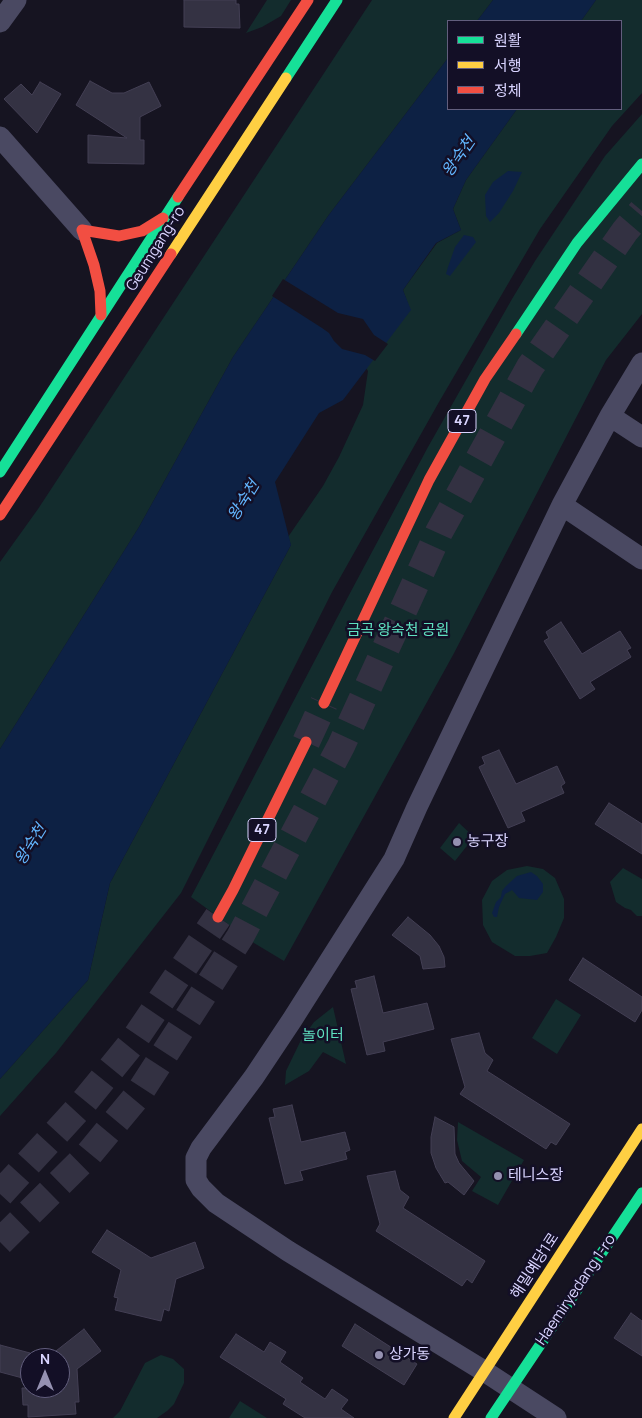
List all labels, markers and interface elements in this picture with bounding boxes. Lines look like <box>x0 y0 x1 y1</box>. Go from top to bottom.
legend <box>447 20 622 110</box>
text: 원활 <box>494 30 522 51</box>
text: 서행 <box>494 55 522 76</box>
text: 정체 <box>494 80 522 101</box>
water label: 왕숙천 <box>438 133 480 181</box>
street label: Geumgang-ro <box>123 203 189 295</box>
road number: 47 <box>448 410 476 432</box>
water label: 왕숙천 <box>224 477 264 525</box>
park label: 금곡 왕숙천 공원 <box>347 622 449 640</box>
road number: 47 <box>248 818 276 842</box>
water label: 왕숙천 <box>11 821 51 869</box>
place label: 농구장 <box>467 833 508 851</box>
marker: 농구장 <box>451 836 463 848</box>
park label: 놀이터 <box>302 1027 344 1045</box>
place label: 테니스장 <box>508 1167 563 1185</box>
marker: 테니스장 <box>492 1170 504 1182</box>
street label: 해밀예당1로 <box>507 1230 563 1302</box>
street label: Haemiryedang 1-ro <box>532 1231 620 1349</box>
place label: 상가동 <box>389 1346 430 1364</box>
north arrow <box>20 1348 70 1398</box>
text: N <box>40 1349 50 1368</box>
marker: 상가동 <box>373 1349 385 1361</box>

